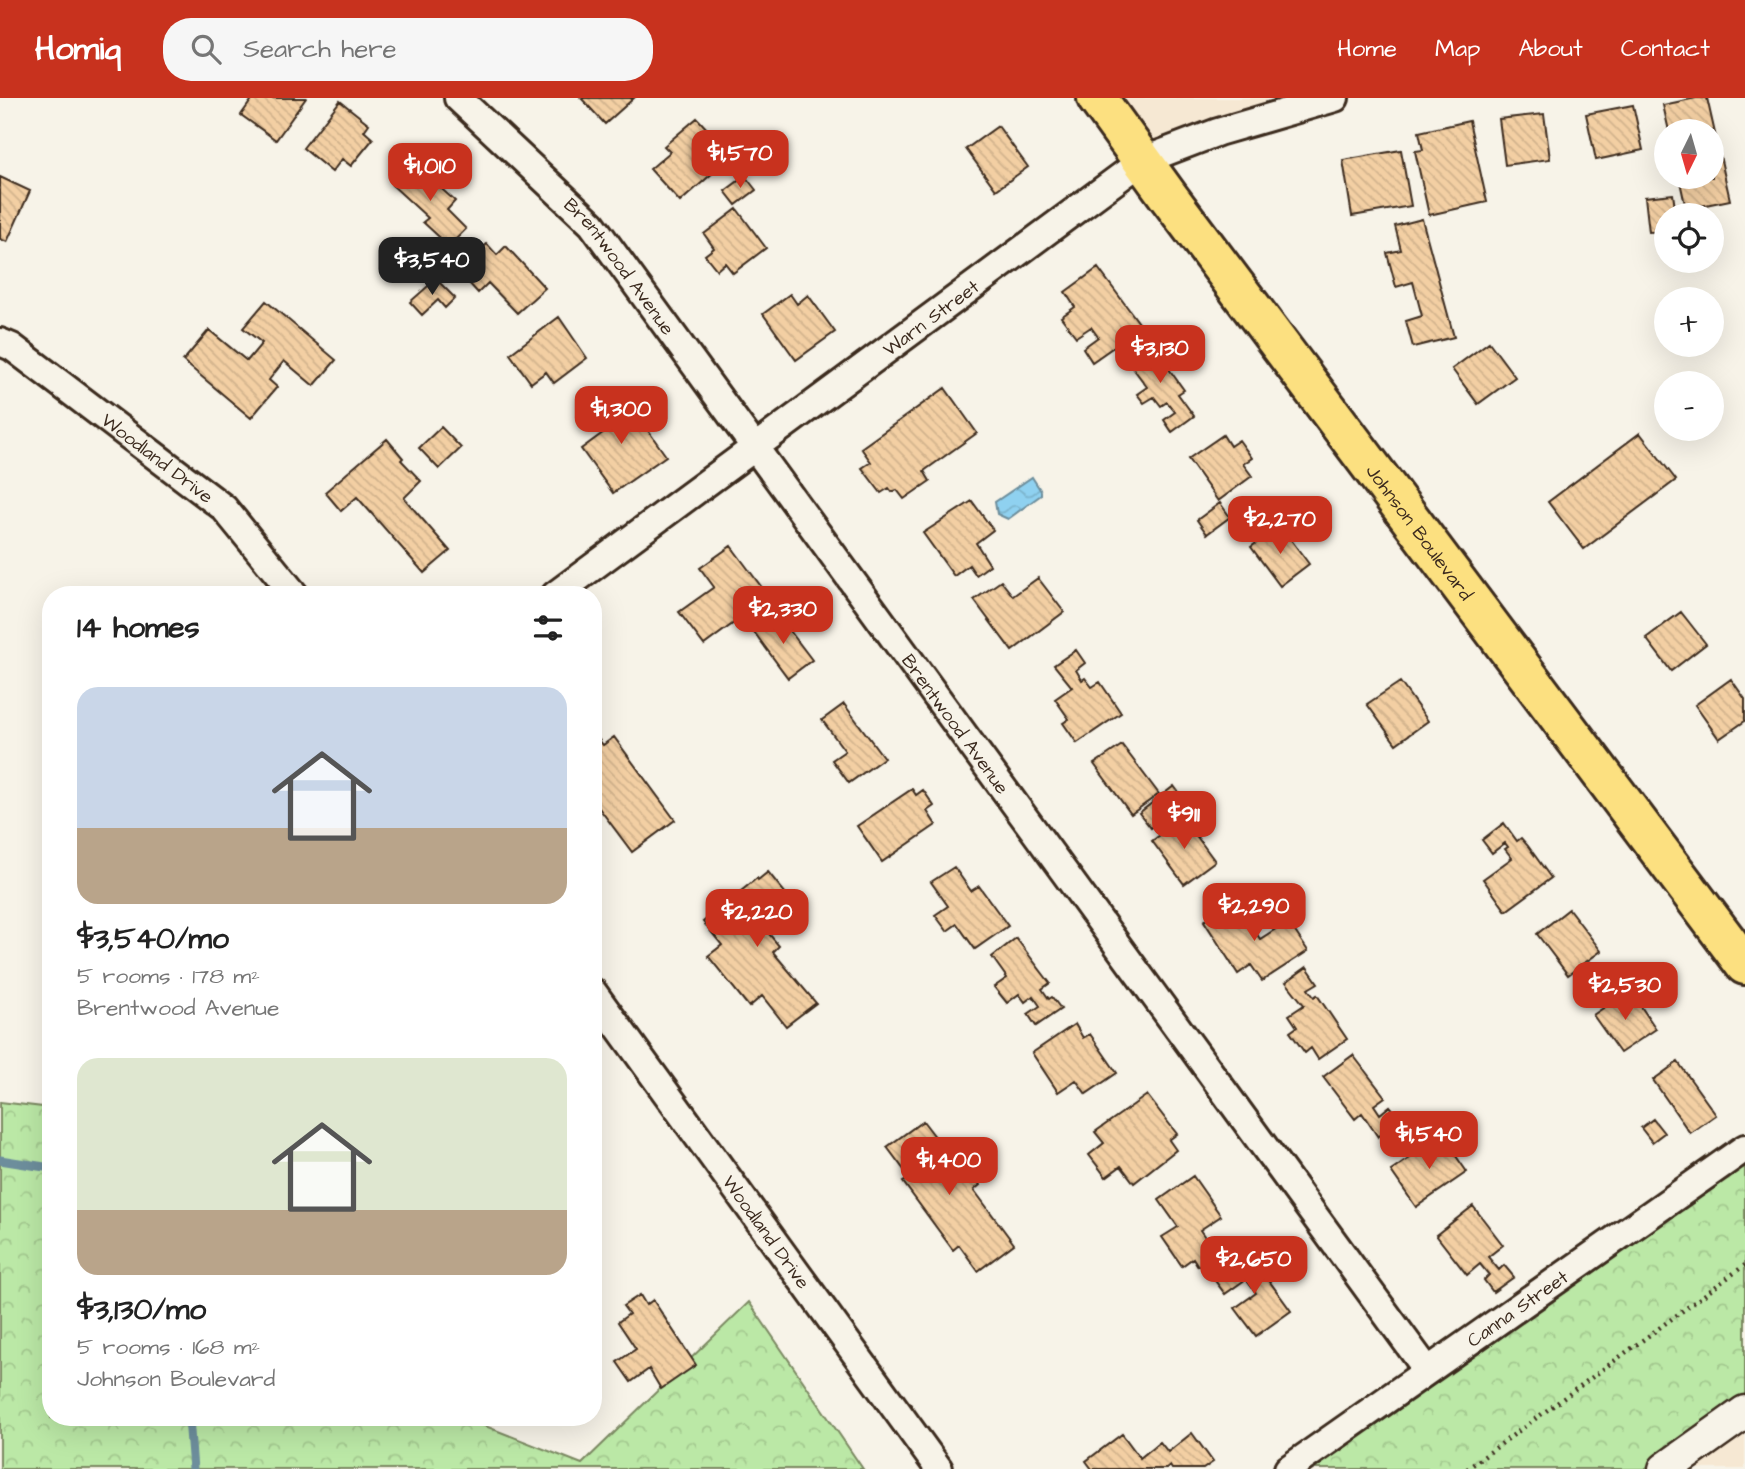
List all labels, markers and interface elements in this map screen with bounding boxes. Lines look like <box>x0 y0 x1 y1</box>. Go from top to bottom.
search box <box>163 18 653 81</box>
text: Homiq <box>35 26 121 72</box>
icon: search <box>187 30 225 68</box>
text: Search here <box>243 31 397 67</box>
text: Home <box>1337 32 1397 66</box>
text: Map <box>1435 32 1480 66</box>
text: About <box>1518 32 1583 66</box>
text: Contact <box>1621 32 1710 66</box>
north arrow <box>1654 119 1724 189</box>
map controls <box>1654 119 1724 441</box>
pin: $1,570 <box>683 130 797 190</box>
text: $1,570 <box>708 137 772 169</box>
pin: $1,010 <box>373 144 487 203</box>
text: $1,010 <box>404 150 456 182</box>
street label: Brentwood Avenue <box>557 192 680 341</box>
button: locate <box>1654 203 1724 273</box>
pin: $3,540 <box>375 238 489 297</box>
text: $3,540 <box>394 244 470 276</box>
street label: Warn Street <box>878 274 985 363</box>
button: + <box>1654 287 1724 357</box>
pin: $3,130 <box>1103 326 1217 385</box>
text: $3,130 <box>1131 332 1189 364</box>
button: − <box>1654 371 1724 441</box>
pin: $1,300 <box>564 386 678 446</box>
text: $1,300 <box>591 393 651 425</box>
street label: Woodland Drive <box>95 407 219 510</box>
street label: Johnson Boulevard <box>1359 459 1479 607</box>
pin: $2,270 <box>1223 496 1337 556</box>
text: $2,270 <box>1244 503 1316 535</box>
pin: $2,330 <box>726 587 840 646</box>
text: $2,330 <box>749 593 817 625</box>
text: 14 homes <box>77 607 200 649</box>
icon: filters <box>529 609 567 647</box>
street label: Brentwood Avenue <box>895 649 1015 800</box>
icon: home <box>259 733 385 859</box>
pin: $911 <box>1143 792 1225 851</box>
text: $911 <box>1168 798 1200 830</box>
pin: $2,290 <box>1197 884 1311 943</box>
pin: $2,220 <box>700 890 814 949</box>
text: $2,290 <box>1219 890 1289 922</box>
text: $2,220 <box>722 896 792 928</box>
text: $3,540/mo <box>77 918 229 960</box>
text: 5 rooms · 178 m² <box>77 960 260 992</box>
pin: $2,530 <box>1568 962 1682 1022</box>
text: $2,530 <box>1589 969 1661 1001</box>
text: Brentwood Avenue <box>77 992 280 1024</box>
icon: home <box>259 1104 385 1230</box>
pin: $1,540 <box>1372 1112 1486 1171</box>
text: $1,540 <box>1396 1118 1462 1150</box>
pin: $1,400 <box>892 1138 1006 1197</box>
text: $1,400 <box>917 1144 981 1176</box>
street label: Woodland Drive <box>715 1170 816 1295</box>
pin: $2,650 <box>1197 1236 1311 1296</box>
text: $2,650 <box>1216 1243 1292 1275</box>
street label: Canna Street <box>1462 1264 1574 1354</box>
text: $3,130/mo <box>77 1289 206 1331</box>
text: 5 rooms · 168 m² <box>77 1331 260 1363</box>
text: Johnson Boulevard <box>77 1363 275 1395</box>

